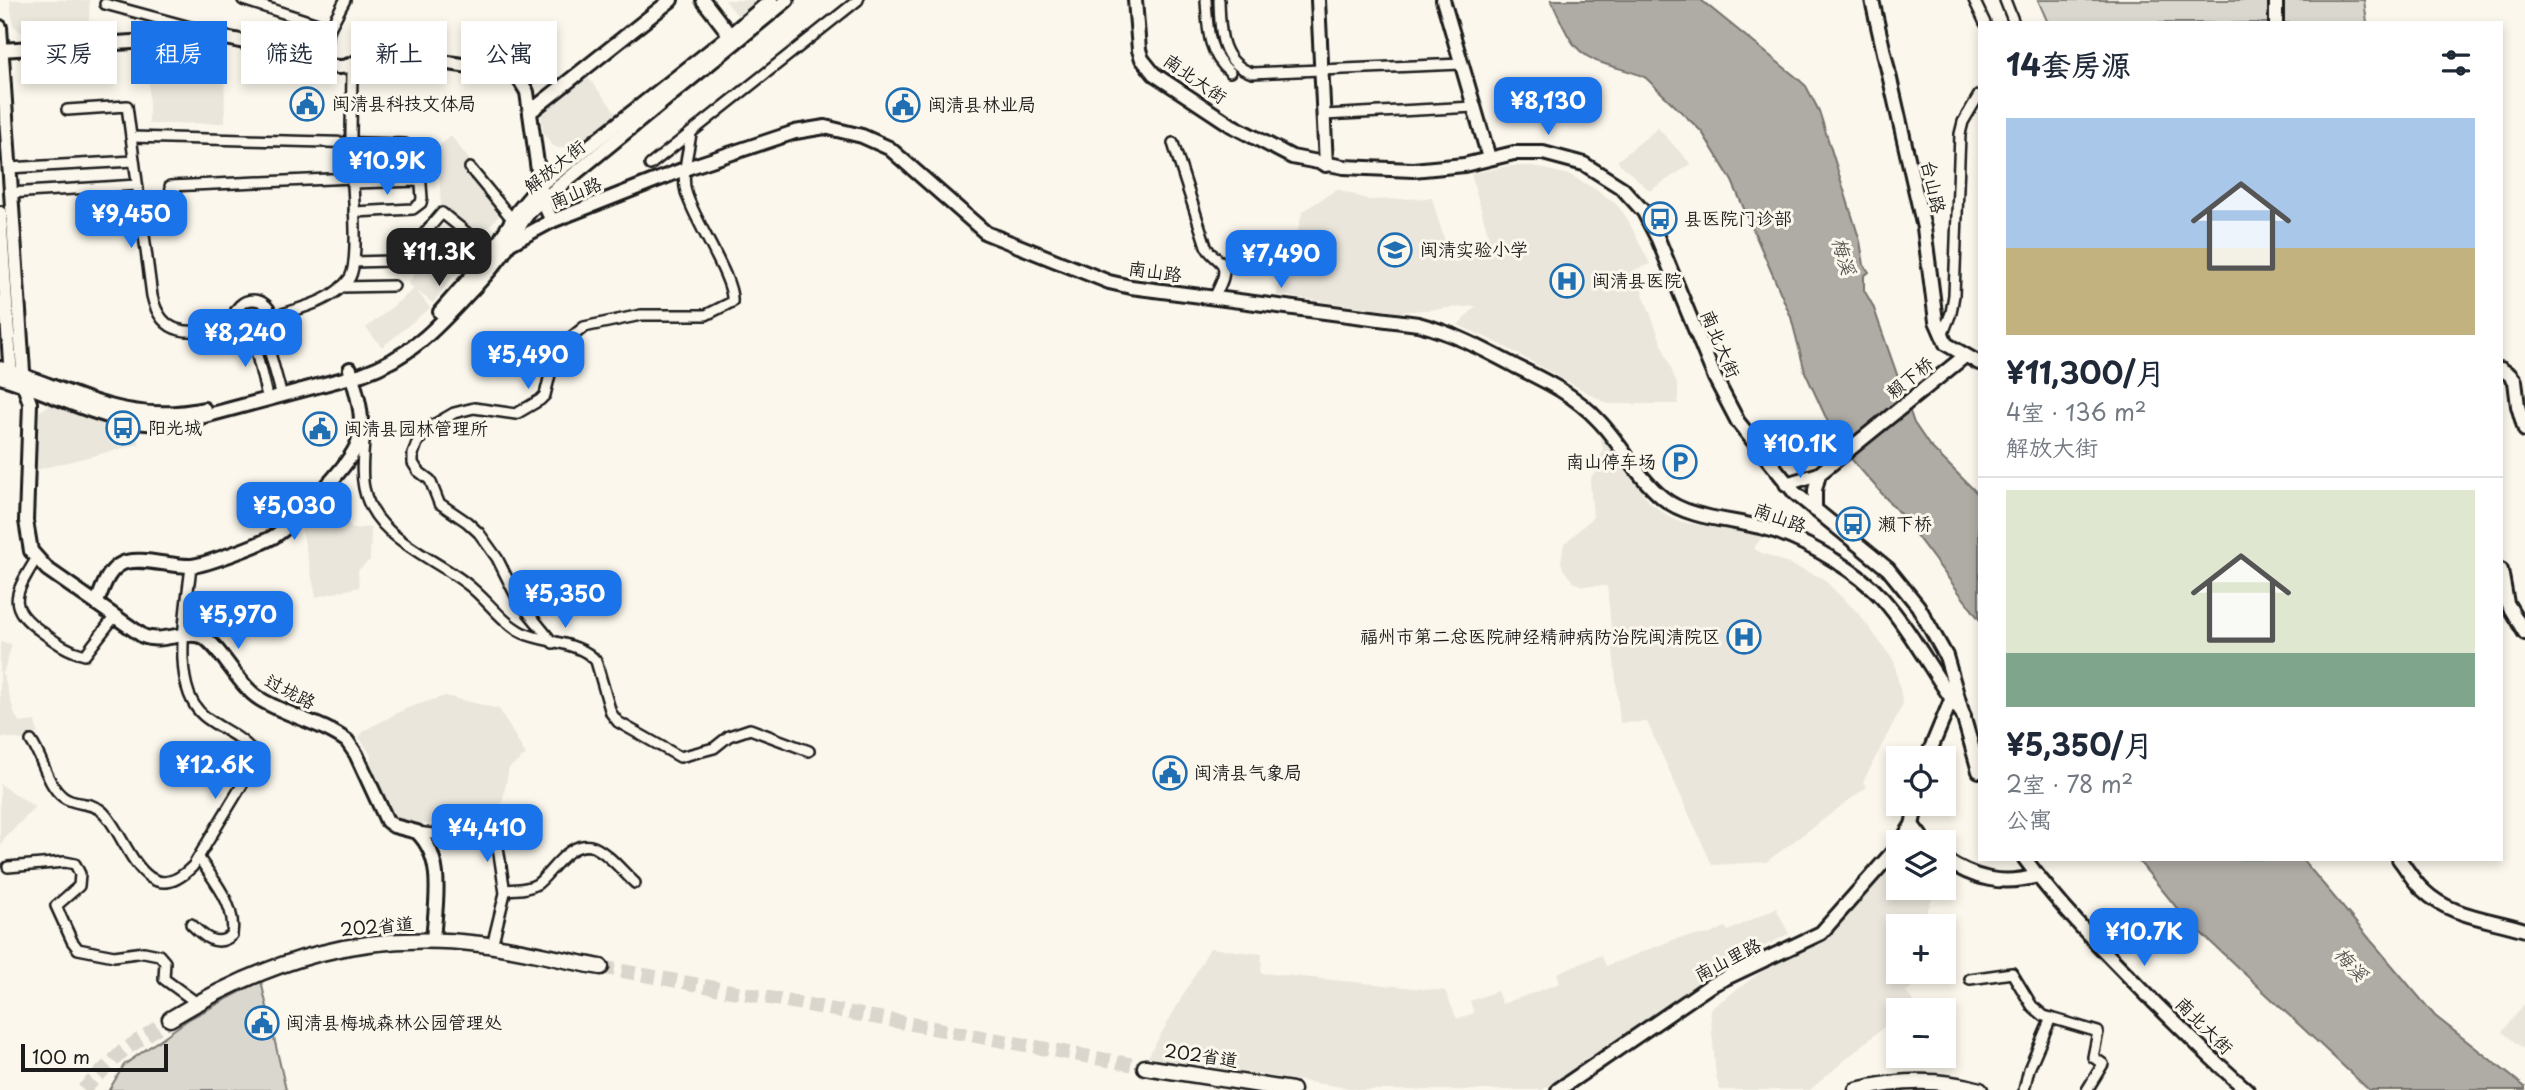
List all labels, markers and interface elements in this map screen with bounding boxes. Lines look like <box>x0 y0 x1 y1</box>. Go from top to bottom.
chip: 买房 <box>21 21 117 84</box>
chip: 租房 <box>131 21 227 84</box>
chip: 筛选 <box>241 21 337 84</box>
chip: 新上 <box>351 21 447 84</box>
chip: 公寓 <box>461 21 557 84</box>
text: 14套房源 <box>2006 41 2131 86</box>
icon: filters <box>2437 44 2475 82</box>
street label: 南北大街 <box>1159 46 1233 109</box>
pin: ¥8,130 <box>1491 78 1605 137</box>
text: ¥8,130 <box>1510 82 1586 117</box>
public building icon: 闽清县科技文体局 <box>288 85 326 123</box>
public building icon: 闽清县林业局 <box>884 86 922 124</box>
place label: 闽清县科技文体局 <box>332 89 476 116</box>
place label: 闽清县林业局 <box>928 90 1036 117</box>
street label: 解放大街 <box>518 133 591 199</box>
pin: ¥10.9K <box>330 138 444 197</box>
text: ¥10.9K <box>348 142 426 177</box>
street label: 台山路 <box>1916 157 1953 216</box>
icon: home <box>2178 163 2304 289</box>
street label: 南山路 <box>545 169 606 214</box>
pin: ¥9,450 <box>74 190 188 250</box>
text: ¥9,450 <box>91 195 171 230</box>
bus stop icon: 县医院门诊部 <box>1641 200 1679 238</box>
place label: 县医院门诊部 <box>1684 204 1792 231</box>
pin: ¥11.3K <box>382 229 496 288</box>
pin: ¥7,490 <box>1224 230 1338 290</box>
school or university icon: 闽清实验小学 <box>1376 231 1414 269</box>
text: ¥11.3K <box>402 233 476 268</box>
water label: 梅溪 <box>1826 233 1864 279</box>
text: ¥7,490 <box>1242 235 1320 270</box>
place label: 闽清实验小学 <box>1420 235 1528 262</box>
street label: 南山路 <box>1127 253 1184 288</box>
hospital icon: 闽清县医院 <box>1548 262 1586 300</box>
place label: 闽清县医院 <box>1592 266 1682 293</box>
street label: 南北大街 <box>1695 305 1748 382</box>
pin: ¥8,240 <box>188 310 302 369</box>
text: ¥8,240 <box>204 314 286 349</box>
pin: ¥5,490 <box>471 332 585 391</box>
text: ¥5,490 <box>487 336 569 371</box>
street label: 赖下桥 <box>1880 349 1939 404</box>
text: ¥11,300/月 <box>2006 349 2165 394</box>
text: 4室 · 136 m² <box>2006 394 2147 429</box>
bus stop icon: 阳光城 <box>104 409 142 447</box>
public building icon: 闽清县园林管理所 <box>301 410 339 448</box>
place label: 阳光城 <box>148 413 202 440</box>
place label: 闽清县园林管理所 <box>344 414 488 441</box>
pin: ¥10.1K <box>1743 420 1857 480</box>
text: ¥10.1K <box>1763 425 1837 460</box>
text: 解放大街 <box>2006 429 2098 464</box>
parking icon: 南山停车场 <box>1661 443 1699 481</box>
place label: 南山停车场 <box>1566 447 1656 474</box>
pin: ¥5,030 <box>237 482 351 542</box>
text: ¥5,030 <box>253 487 335 522</box>
street label: 南山路 <box>1751 495 1811 539</box>
bus stop icon: 濑下桥 <box>1834 505 1872 543</box>
place label: 濑下桥 <box>1878 509 1932 536</box>
icon: home <box>2178 535 2304 661</box>
pin: ¥5,350 <box>508 570 622 630</box>
text: ¥5,350 <box>525 575 605 610</box>
pin: ¥5,970 <box>181 592 295 651</box>
text: ¥5,970 <box>199 596 277 631</box>
hospital icon: 福州市第二总医院神经精神病防治院闽清院区 <box>1725 618 1763 656</box>
place label: 福州市第二总医院神经精神病防治院闽清院区 <box>1360 622 1720 649</box>
street label: 过垅路 <box>260 666 321 715</box>
text: ¥5,350/月 <box>2006 721 2153 766</box>
pin: ¥12.6K <box>158 742 272 801</box>
text: ¥12.6K <box>176 746 254 781</box>
map controls <box>1886 746 1956 1068</box>
button: locate <box>1886 746 1956 816</box>
public building icon: 闽清县气象局 <box>1151 754 1189 792</box>
place label: 闽清县气象局 <box>1194 758 1302 785</box>
text: 2室 · 78 m² <box>2006 766 2133 801</box>
text: 公寓 <box>2006 801 2052 836</box>
pin: ¥4,410 <box>430 804 544 864</box>
text: ¥4,410 <box>448 809 526 844</box>
button: layers <box>1886 830 1956 900</box>
pin: ¥10.7K <box>2087 908 2201 968</box>
street label: 202省道 <box>339 909 415 942</box>
text: ¥10.7K <box>2105 913 2183 948</box>
button: + <box>1886 914 1956 984</box>
street label: 南山里路 <box>1689 930 1766 987</box>
water label: 梅溪 <box>2329 940 2376 987</box>
street label: 南北大街 <box>2170 990 2240 1060</box>
button: − <box>1886 998 1956 1068</box>
public building icon: 闽清县梅城森林公园管理处 <box>243 1004 281 1042</box>
place label: 闽清县梅城森林公园管理处 <box>286 1008 502 1035</box>
street label: 202省道 <box>1163 1036 1240 1073</box>
scale bar <box>21 1041 168 1073</box>
text: 100 m <box>32 1042 90 1070</box>

